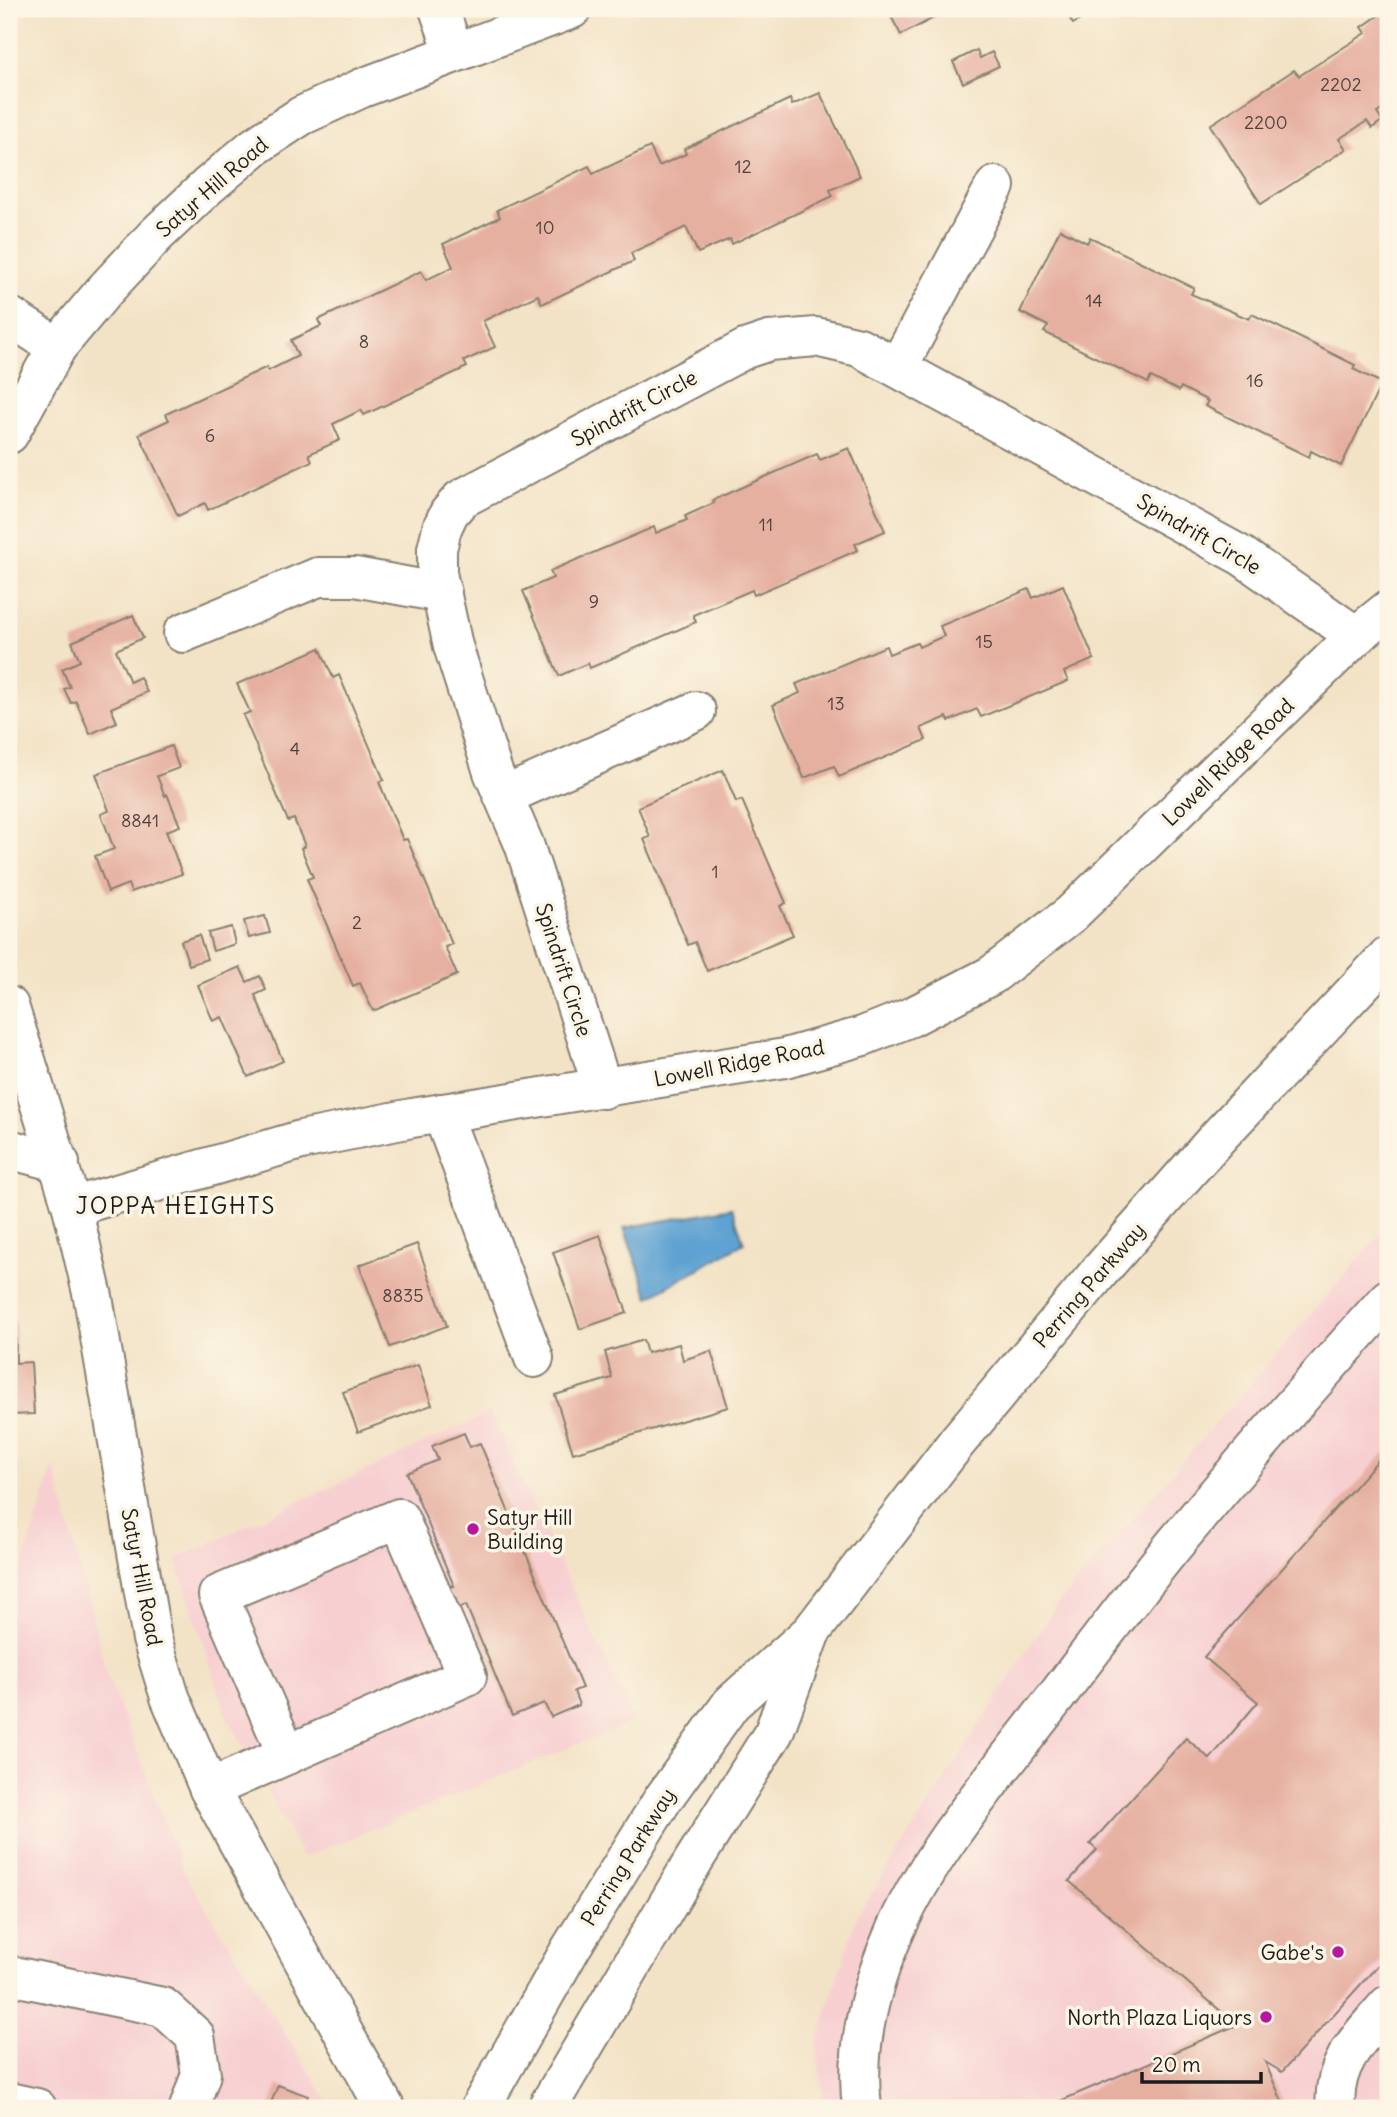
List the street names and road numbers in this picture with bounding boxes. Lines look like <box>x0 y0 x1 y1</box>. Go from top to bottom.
street label: Satyr Hill Road <box>150 131 274 243</box>
street label: Spindrift Circle <box>566 364 702 452</box>
street label: Spindrift Circle <box>1132 488 1266 580</box>
street label: Lowell Ridge Road <box>1156 692 1300 832</box>
street label: Spindrift Circle <box>530 900 598 1040</box>
street label: Lowell Ridge Road <box>652 1033 826 1093</box>
street label: Perring Parkway <box>1027 1217 1151 1353</box>
street label: Satyr Hill Road <box>115 1506 169 1648</box>
street label: Perring Parkway <box>575 1783 681 1931</box>

